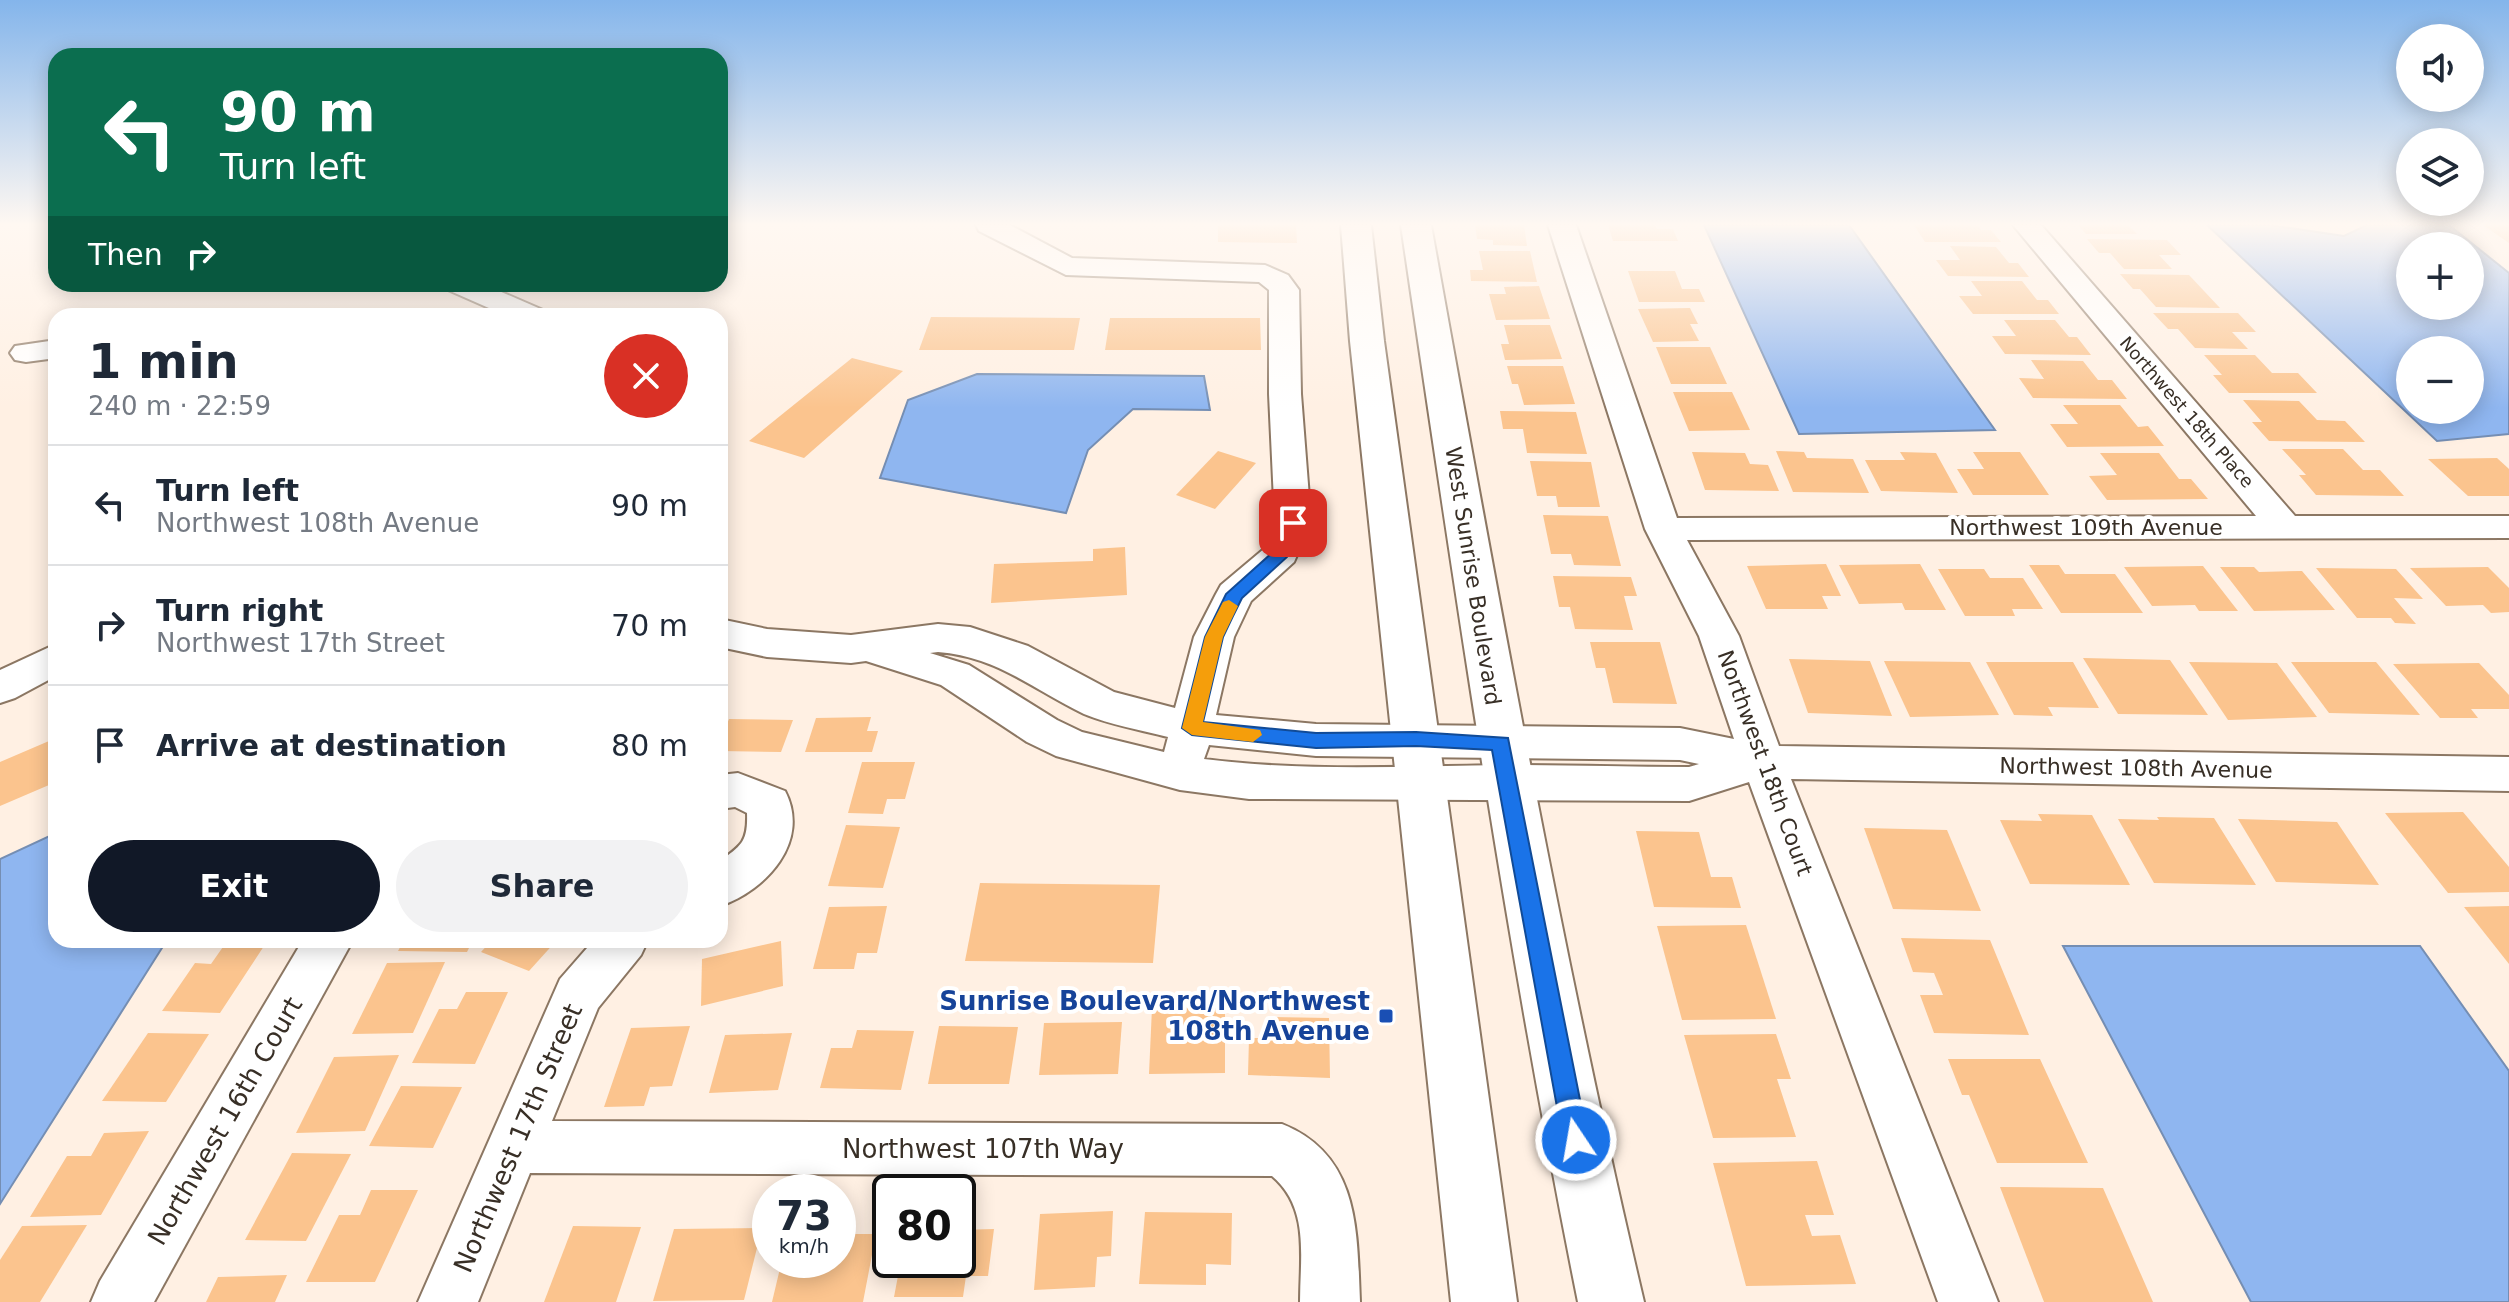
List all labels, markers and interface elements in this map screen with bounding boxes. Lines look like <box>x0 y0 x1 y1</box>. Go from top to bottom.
map controls <box>2396 24 2484 424</box>
button: sound <box>2396 24 2484 112</box>
text: 90 m <box>220 79 376 144</box>
icon: left <box>88 80 192 184</box>
button: layers <box>2396 128 2484 216</box>
text: Turn left <box>220 146 366 187</box>
icon: right <box>179 232 223 276</box>
button: + <box>2396 232 2484 320</box>
text: Then <box>88 237 163 272</box>
street label: Northwest 18th Place <box>2116 332 2258 492</box>
text: 1 min <box>88 333 239 389</box>
button: close <box>604 334 688 418</box>
button: − <box>2396 336 2484 424</box>
text: 240 m · 22:59 <box>88 391 271 421</box>
street label: West Sunrise Boulevard <box>1440 445 1506 707</box>
text: Turn left <box>156 473 299 508</box>
icon: left <box>88 483 132 527</box>
text: 90 m <box>611 488 688 523</box>
pin <box>1259 489 1327 557</box>
icon: arrive <box>1271 501 1315 545</box>
text: Northwest 108th Avenue <box>156 508 479 538</box>
street label: Northwest 109th Avenue <box>1949 515 2223 540</box>
text: Turn right <box>156 593 323 628</box>
icon: right <box>88 603 132 647</box>
text: 70 m <box>611 608 688 643</box>
text: Northwest 17th Street <box>156 628 445 658</box>
street label: Northwest 18th Court <box>1713 647 1818 880</box>
icon: arrive <box>88 723 132 767</box>
text: Arrive at destination <box>156 728 507 763</box>
text: 80 m <box>611 728 688 763</box>
street label: Northwest 108th Avenue <box>1999 753 2273 783</box>
button: Exit <box>88 840 380 932</box>
button: Share <box>396 840 688 932</box>
place label: Sunrise Boulevard/Northwest 108th Avenue <box>939 986 1370 1046</box>
street label: Northwest 16th Court <box>142 992 308 1250</box>
street label: Northwest 17th Street <box>448 999 588 1277</box>
marker: Sunrise Boulevard/Northwest 108th Avenue <box>1377 1007 1395 1025</box>
position arrow <box>1534 1098 1618 1182</box>
street label: Northwest 107th Way <box>842 1134 1124 1164</box>
speed limit sign: 80 <box>872 1174 976 1278</box>
text: 73 <box>776 1193 832 1239</box>
text: km/h <box>779 1234 829 1258</box>

